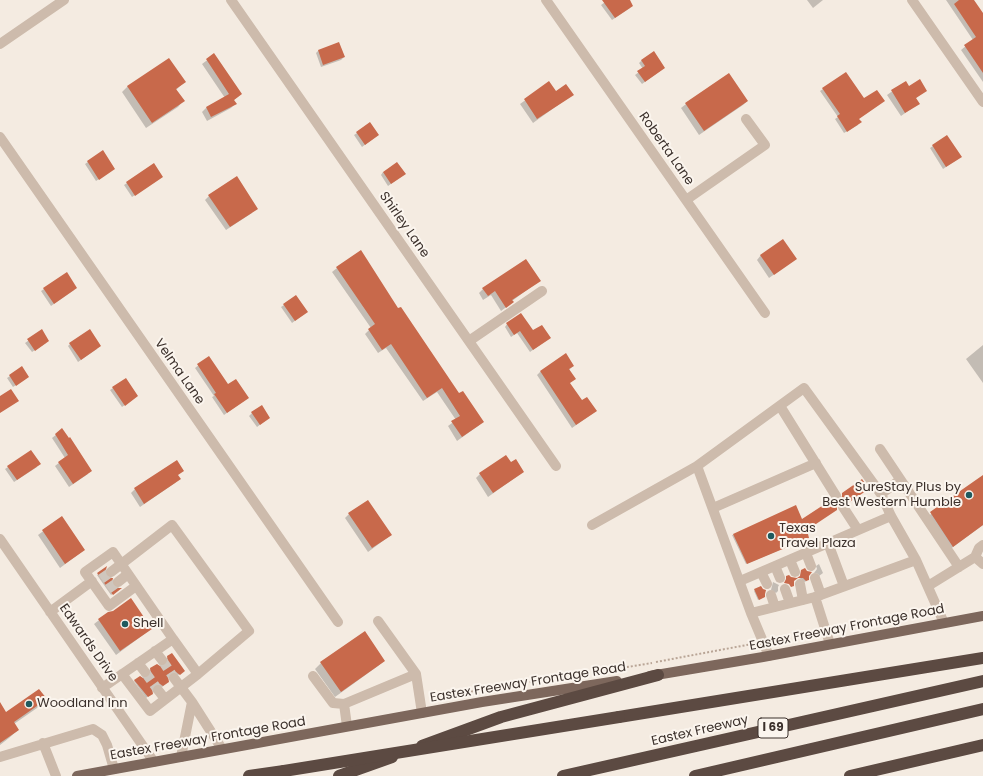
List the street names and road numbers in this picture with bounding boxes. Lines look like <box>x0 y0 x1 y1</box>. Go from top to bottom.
street label: Roberta Lane <box>635 109 697 189</box>
street label: Shirley Lane <box>376 189 432 261</box>
street label: Velma Lane <box>151 336 207 408</box>
street label: Edwards Drive <box>55 601 121 685</box>
street label: Eastex Freeway Frontage Road <box>748 601 946 655</box>
street label: Eastex Freeway Frontage Road <box>429 660 627 706</box>
street label: Eastex Freeway <box>650 712 750 750</box>
street label: Eastex Freeway Frontage Road <box>109 714 307 764</box>
road number: I 69 <box>758 718 788 738</box>

